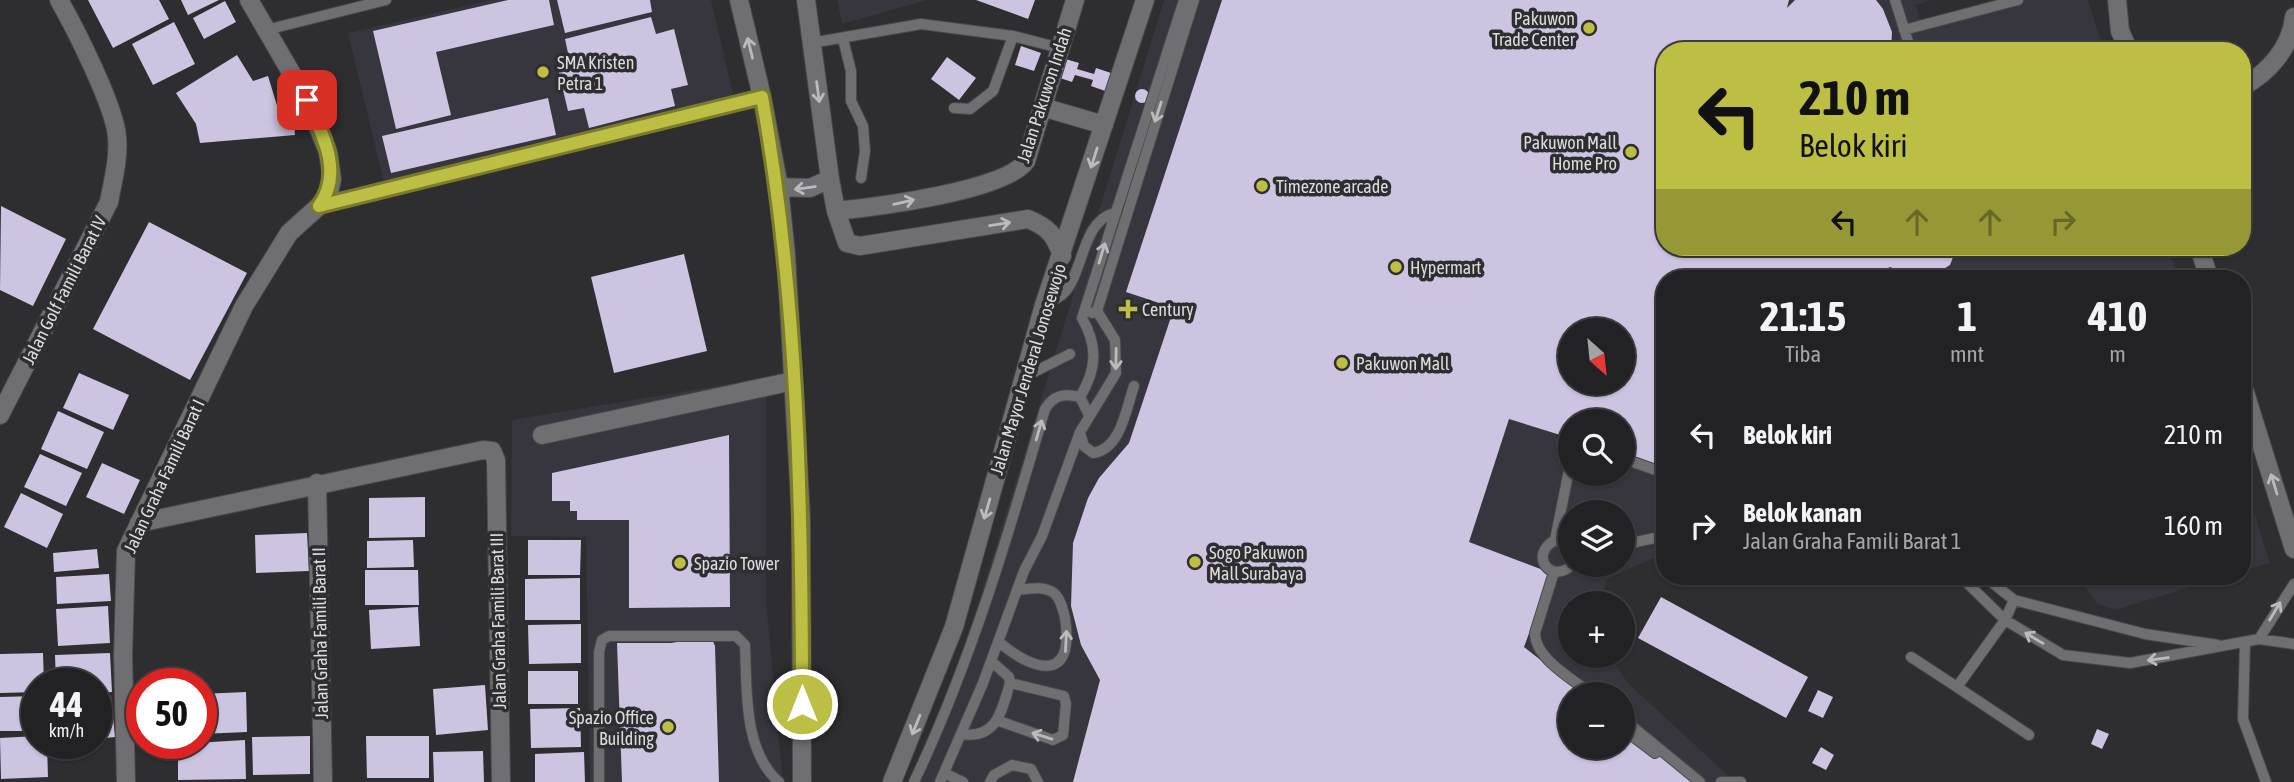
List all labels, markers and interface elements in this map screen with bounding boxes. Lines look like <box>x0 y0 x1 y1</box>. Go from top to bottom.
place label: Pakuwon Trade Center <box>1492 8 1576 50</box>
marker: Pakuwon Trade Center <box>1581 20 1597 36</box>
street label: Jalan Pakuwon Indah <box>1012 25 1076 165</box>
one-way arrow <box>743 37 756 60</box>
place label: SMA Kristen Petra 1 <box>557 52 634 94</box>
marker: SMA Kristen Petra 1 <box>535 64 551 80</box>
text: 210 m <box>1799 69 1910 125</box>
pin <box>277 70 337 130</box>
icon: left <box>1684 70 1775 161</box>
one-way arrow <box>811 80 824 103</box>
icon: arrive <box>288 81 326 119</box>
one-way arrow <box>1151 100 1163 122</box>
text: Belok kiri <box>1799 127 1908 164</box>
place label: Pakuwon Mall Home Pro <box>1523 132 1617 174</box>
marker: Pakuwon Mall Home Pro <box>1623 144 1639 160</box>
one-way arrow <box>1086 147 1099 169</box>
place label: Timezone arcade <box>1276 176 1388 197</box>
marker: Timezone arcade <box>1254 178 1270 194</box>
one-way arrow <box>794 181 817 194</box>
one-way arrow <box>892 195 914 208</box>
icon: left <box>1825 203 1863 241</box>
icon: ahead <box>1898 203 1936 241</box>
icon: ahead <box>1971 203 2009 241</box>
icon: right <box>2044 203 2082 241</box>
street label: Jalan Golf Famili Barat IV <box>17 212 111 368</box>
one-way arrow <box>988 217 1011 230</box>
one-way arrow <box>1097 242 1110 264</box>
place label: Hypermart <box>1410 257 1482 278</box>
marker: Hypermart <box>1388 259 1404 275</box>
street label: Jalan Mayor Jenderal Jonosewojo <box>986 261 1070 477</box>
text: 21:15 <box>1760 292 1846 340</box>
text: 1 <box>1957 292 1977 340</box>
text: 410 <box>2088 292 2147 340</box>
place label: Century <box>1142 299 1194 320</box>
marker: Century <box>1120 301 1136 317</box>
north arrow <box>1558 318 1634 396</box>
map controls <box>1558 318 1635 759</box>
text: Tiba <box>1785 341 1821 367</box>
text: mnt <box>1950 341 1984 367</box>
text: m <box>2109 341 2126 367</box>
one-way arrow <box>1109 347 1123 370</box>
place label: Pakuwon Mall <box>1356 353 1450 374</box>
marker: Pakuwon Mall <box>1334 355 1350 371</box>
street label: Jalan Graha Famili Barat I <box>119 396 209 556</box>
button: search <box>1558 409 1635 486</box>
icon: left <box>1684 416 1722 454</box>
one-way arrow <box>1034 419 1047 441</box>
text: Belok kiri <box>1743 420 1832 450</box>
text: 210 m <box>2164 420 2223 450</box>
one-way arrow <box>2266 474 2279 496</box>
one-way arrow <box>979 498 992 520</box>
text: Belok kanan <box>1743 498 1862 528</box>
button: layers <box>1558 500 1635 577</box>
icon: right <box>1684 507 1722 545</box>
text: 160 m <box>2164 511 2223 541</box>
text: Jalan Graha Famili Barat 1 <box>1743 528 1961 554</box>
street label: Jalan Graha Famili Barat III <box>486 533 510 709</box>
place label: Sogo Pakuwon Mall Surabaya <box>1209 542 1305 584</box>
street label: Jalan Graha Famili Barat II <box>308 547 332 719</box>
place label: Spazio Tower <box>694 553 780 574</box>
marker: Sogo Pakuwon Mall Surabaya <box>1187 554 1203 570</box>
marker: Spazio Tower <box>672 555 688 571</box>
button: + <box>1558 591 1635 668</box>
one-way arrow <box>2269 602 2283 622</box>
one-way arrow <box>1059 630 1072 653</box>
one-way arrow <box>2025 630 2045 644</box>
one-way arrow <box>2147 653 2170 666</box>
position arrow <box>765 667 839 741</box>
speed limit sign: 50 <box>126 668 217 759</box>
button: − <box>1558 682 1635 759</box>
text: 44 <box>50 684 83 724</box>
place label: Spazio Office Building <box>569 707 654 749</box>
one-way arrow <box>909 714 922 735</box>
marker: Spazio Office Building <box>660 719 676 735</box>
text: km/h <box>49 720 84 741</box>
one-way arrow <box>1032 728 1054 741</box>

